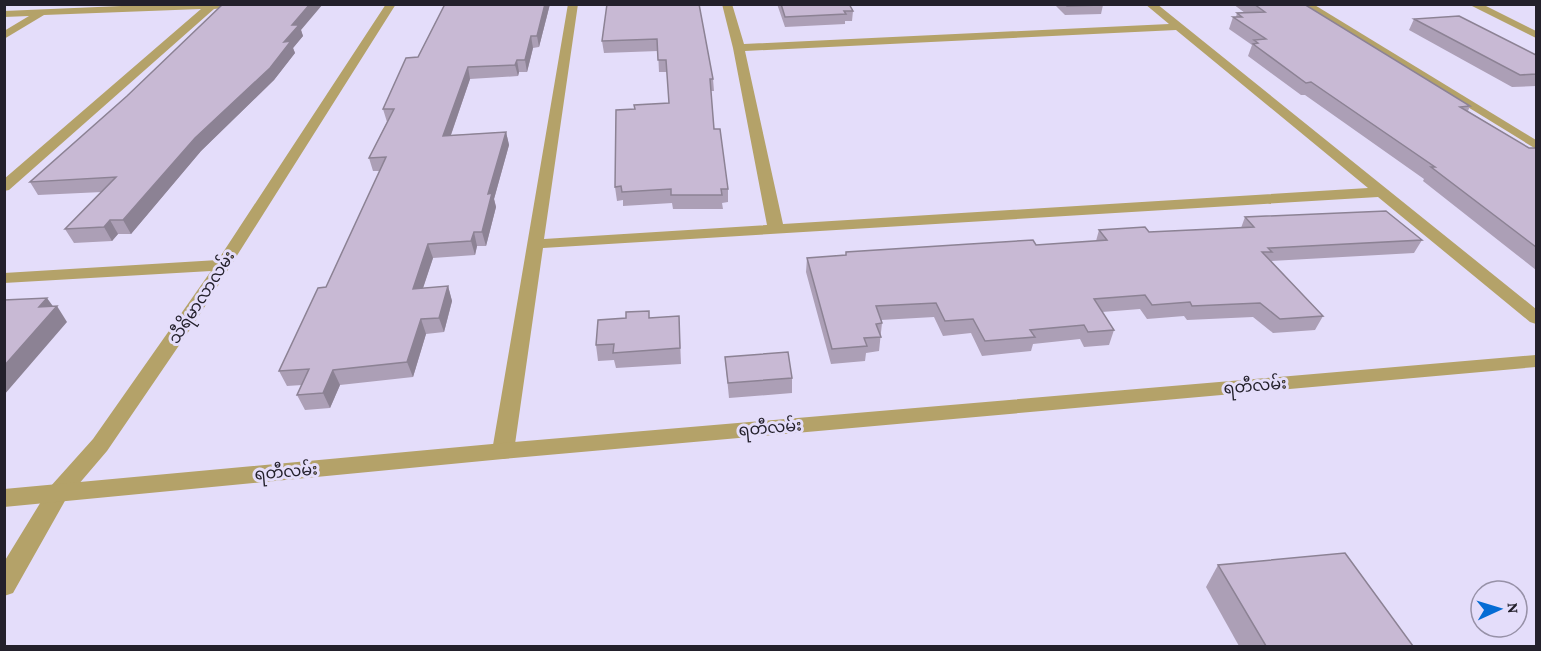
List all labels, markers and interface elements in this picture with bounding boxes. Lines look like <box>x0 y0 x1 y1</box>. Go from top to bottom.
street label: သီရိမာလာလမ်း <box>163 246 242 349</box>
street label: ရတီလမ်း <box>1222 371 1288 402</box>
street label: ရတီလမ်း <box>737 413 803 444</box>
street label: ရတီလမ်း <box>253 457 319 488</box>
north arrow <box>1469 579 1529 639</box>
text: N <box>1505 602 1522 614</box>

